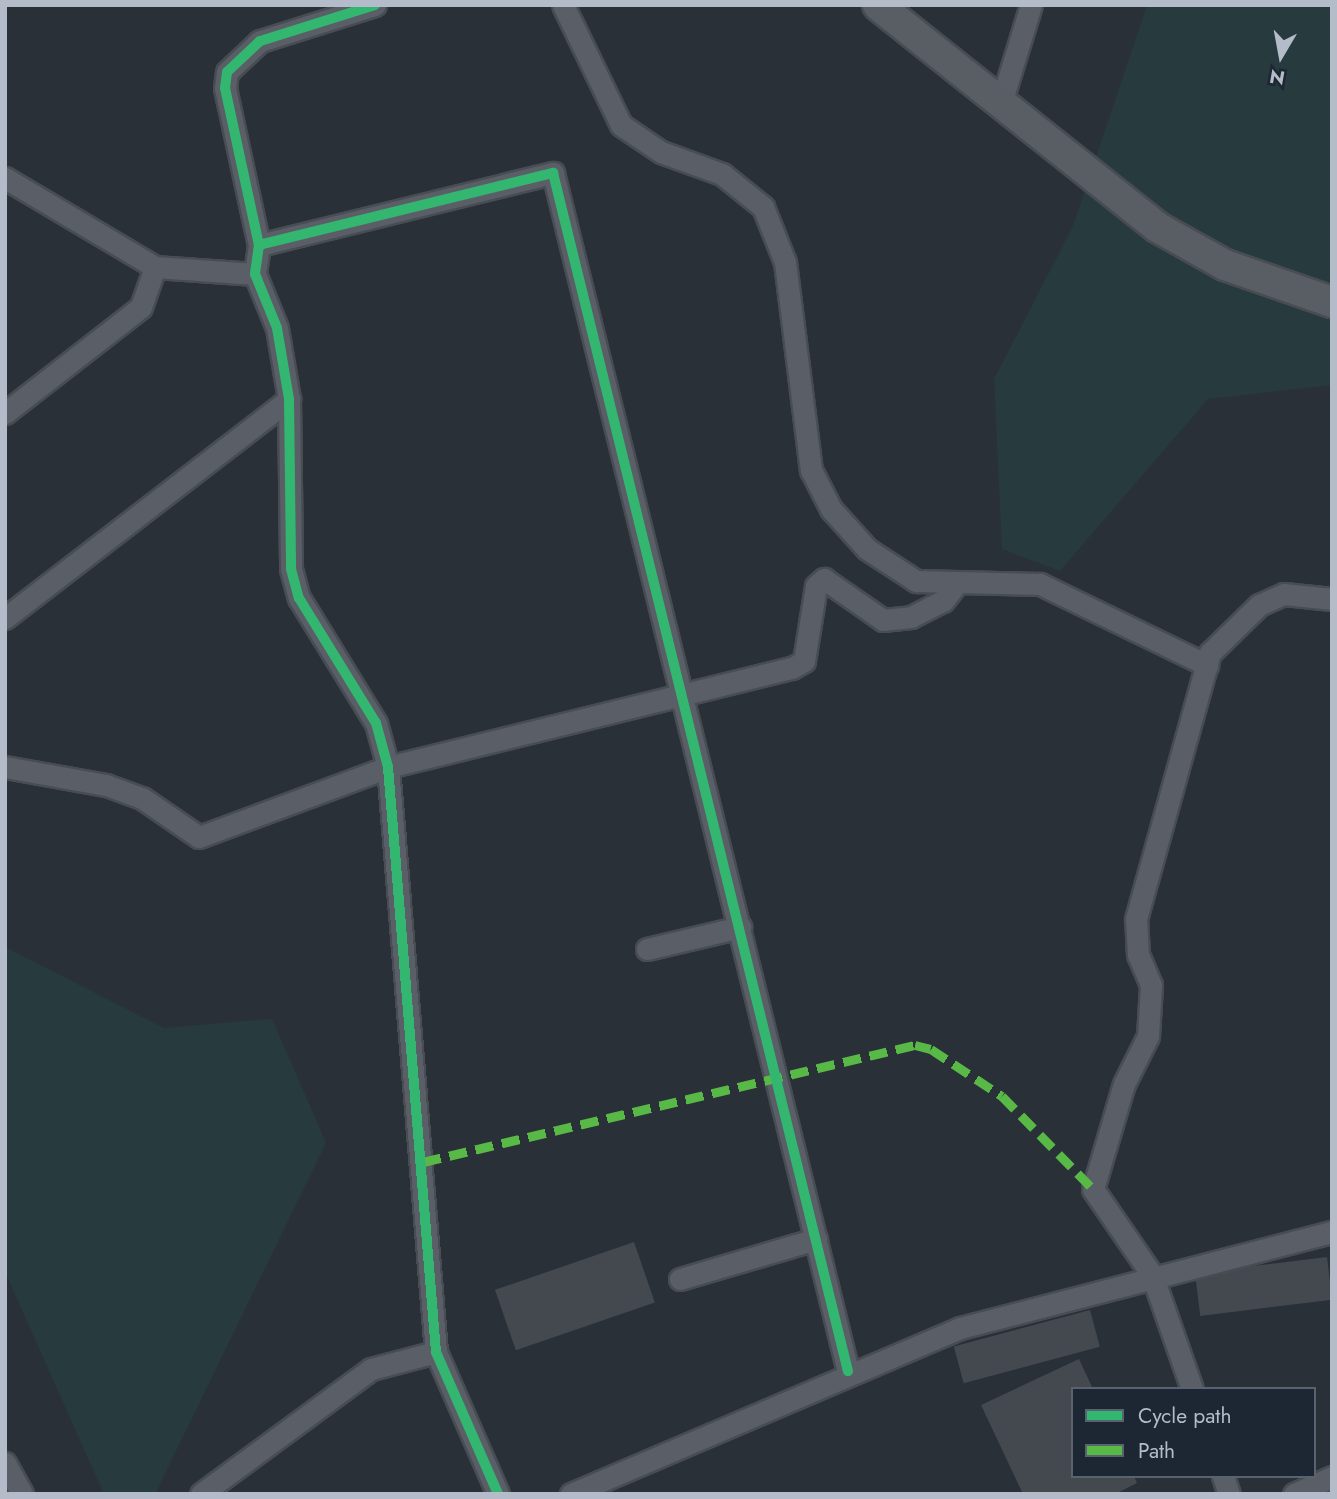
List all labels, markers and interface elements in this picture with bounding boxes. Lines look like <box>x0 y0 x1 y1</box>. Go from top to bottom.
north arrow <box>1246 21 1316 91</box>
text: N <box>1267 63 1287 92</box>
legend <box>1071 1387 1316 1478</box>
text: Cycle path <box>1138 1401 1231 1431</box>
text: Path <box>1138 1436 1175 1466</box>

